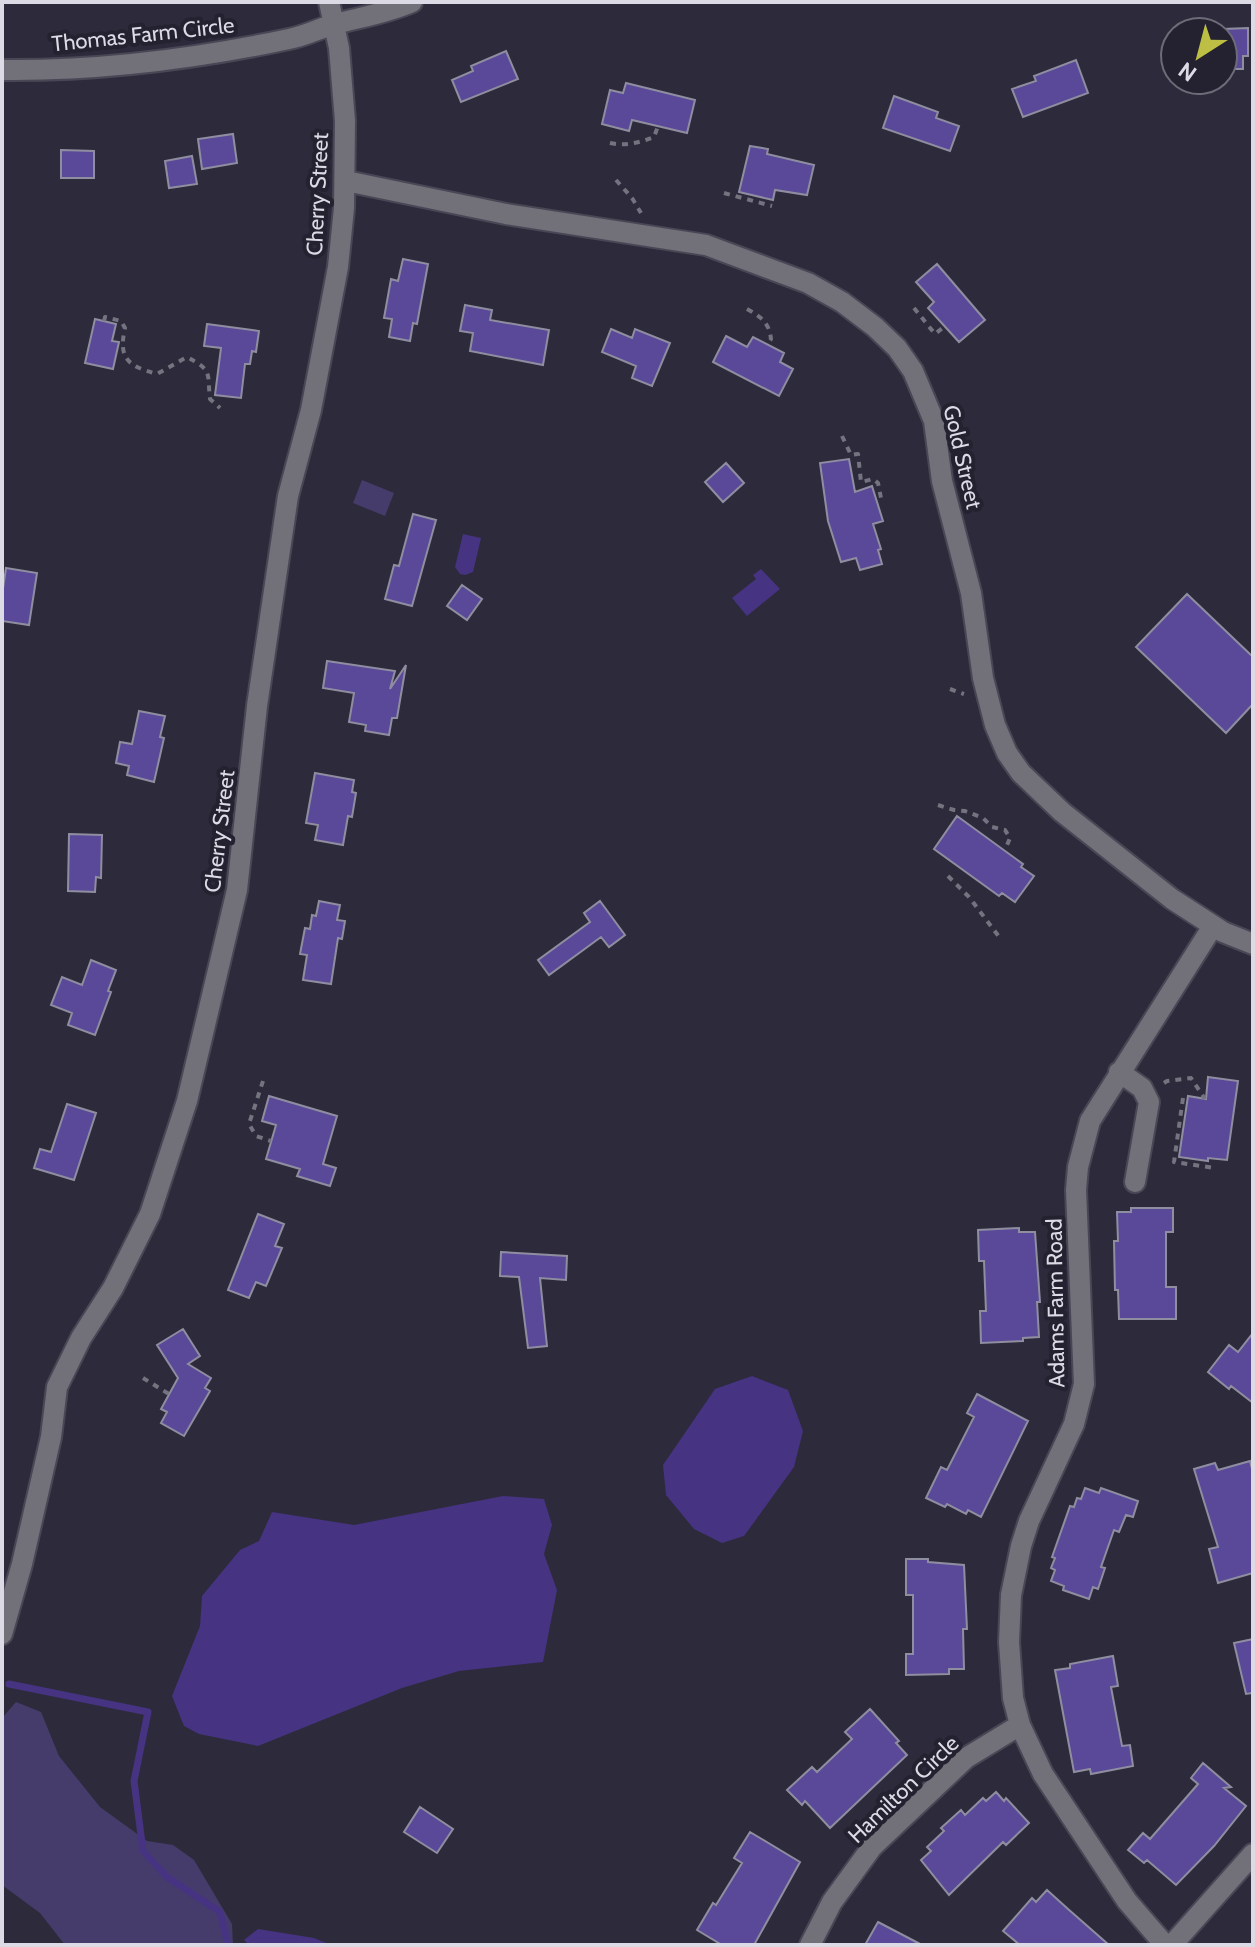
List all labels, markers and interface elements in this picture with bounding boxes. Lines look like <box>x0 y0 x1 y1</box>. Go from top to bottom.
street label: Thomas Farm Circle <box>50 11 236 58</box>
north arrow <box>1159 16 1239 96</box>
text: N <box>1173 56 1202 87</box>
street label: Cherry Street <box>301 131 334 256</box>
street label: Gold Street <box>937 403 988 512</box>
street label: Cherry Street <box>199 768 240 894</box>
street label: Adams Farm Road <box>1041 1218 1070 1388</box>
street label: Hamilton Circle <box>842 1730 964 1849</box>

